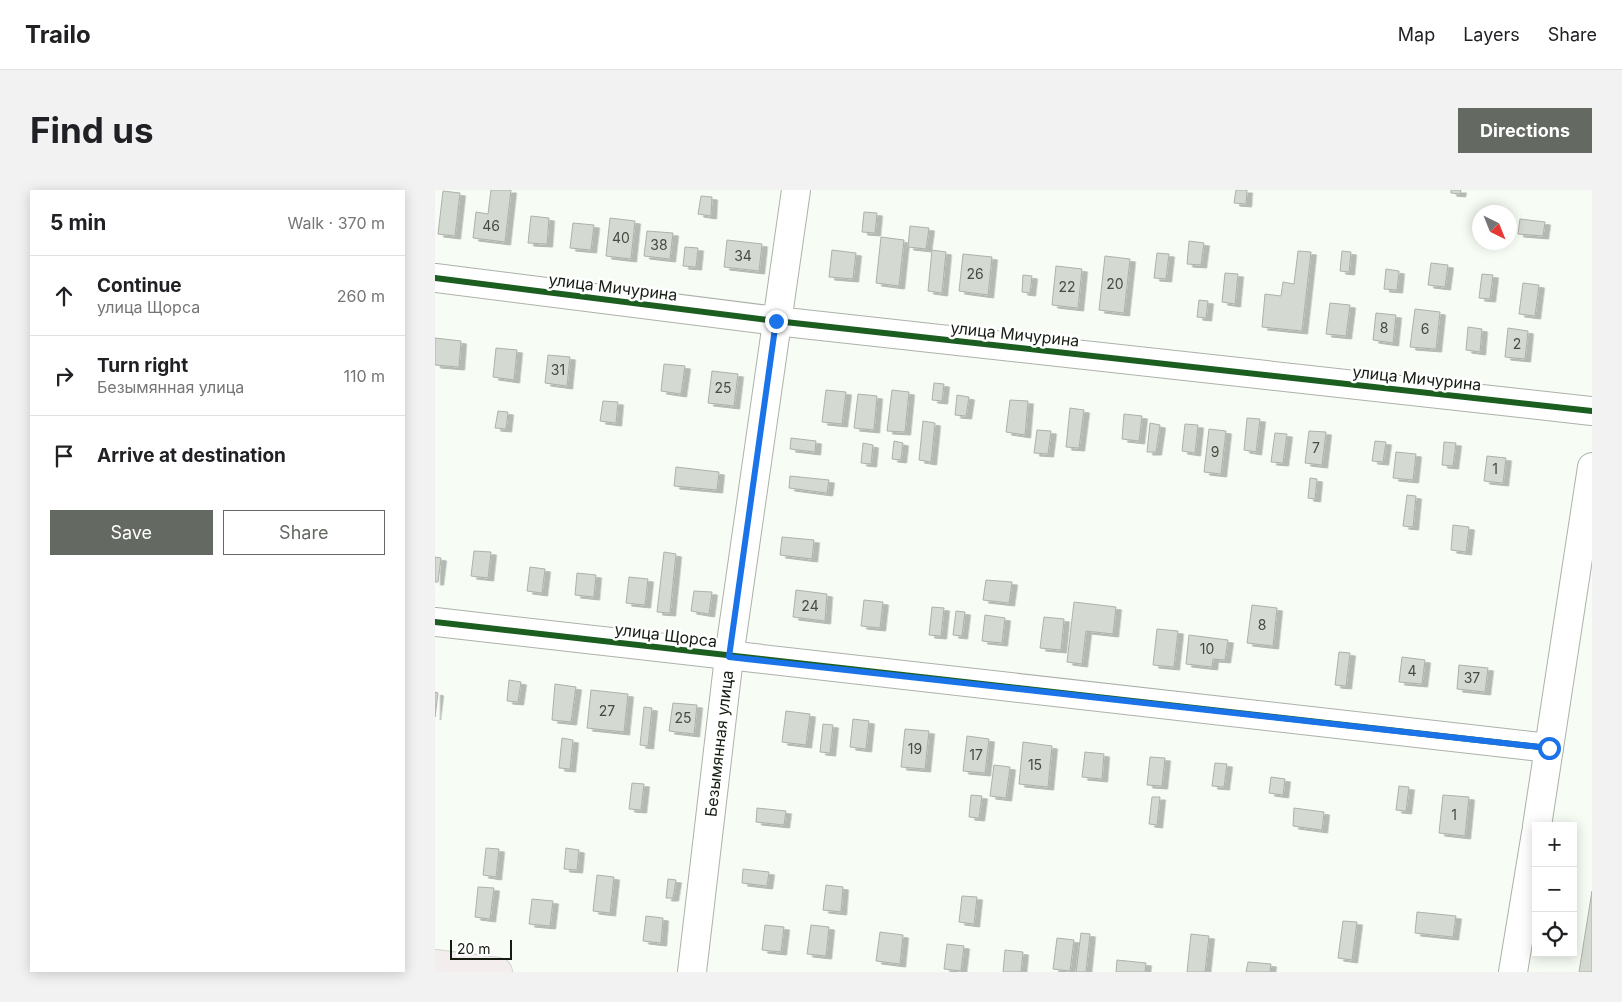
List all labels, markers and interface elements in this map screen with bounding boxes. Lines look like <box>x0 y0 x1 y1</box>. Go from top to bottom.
text: Trailo <box>25 20 91 49</box>
text: Map <box>1398 24 1435 45</box>
text: Layers <box>1463 24 1520 45</box>
text: Share <box>1548 24 1597 45</box>
button: Directions <box>1458 108 1592 153</box>
text: Find us <box>30 109 154 151</box>
north arrow <box>1472 205 1517 250</box>
text: 5 min <box>50 210 106 235</box>
text: Walk · 370 m <box>288 213 385 233</box>
house number: 46 <box>482 217 500 234</box>
house number: 40 <box>612 229 630 246</box>
house number: 38 <box>650 236 668 253</box>
house number: 34 <box>734 247 752 264</box>
house number: 26 <box>966 265 984 282</box>
street label: улица Мичурина <box>547 269 679 305</box>
text: Continue <box>97 274 182 297</box>
house number: 20 <box>1106 275 1124 292</box>
house number: 22 <box>1058 278 1076 295</box>
icon: ahead <box>50 282 78 310</box>
text: 260 m <box>337 286 385 306</box>
text: улица Щорса <box>97 297 200 317</box>
route end <box>765 310 788 333</box>
street label: улица Мичурина <box>950 317 1080 351</box>
house number: 8 <box>1380 319 1388 336</box>
house number: 6 <box>1421 320 1429 337</box>
house number: 2 <box>1513 335 1521 352</box>
text: Turn right <box>97 354 188 377</box>
house number: 31 <box>551 361 565 378</box>
street label: улица Мичурина <box>1352 361 1482 395</box>
icon: right <box>50 362 78 390</box>
text: 110 m <box>343 366 385 386</box>
text: Безымянная улица <box>97 377 244 397</box>
house number: 25 <box>714 379 732 396</box>
house number: 7 <box>1312 439 1320 456</box>
icon: arrive <box>50 442 78 470</box>
house number: 9 <box>1211 443 1219 460</box>
text: Arrive at destination <box>97 444 286 467</box>
house number: 1 <box>1492 460 1498 477</box>
button: Save <box>50 510 213 555</box>
button: Share <box>223 510 385 555</box>
house number: 24 <box>801 597 819 614</box>
house number: 8 <box>1258 616 1266 633</box>
street label: улица Щорса <box>614 619 718 651</box>
house number: 10 <box>1200 640 1214 657</box>
house number: 4 <box>1407 662 1417 679</box>
street label: Безымянная улица <box>700 669 737 818</box>
house number: 37 <box>1464 669 1480 686</box>
house number: 27 <box>599 702 615 719</box>
house number: 25 <box>674 709 692 726</box>
route start <box>1538 737 1561 760</box>
house number: 19 <box>908 740 922 757</box>
house number: 17 <box>969 746 983 763</box>
house number: 15 <box>1028 756 1042 773</box>
house number: 1 <box>1451 806 1457 823</box>
map controls <box>1532 822 1577 957</box>
button: + <box>1532 822 1577 867</box>
button: − <box>1532 867 1577 912</box>
button: locate <box>1532 912 1577 957</box>
scale bar <box>450 937 513 960</box>
text: 20 m <box>457 940 491 957</box>

